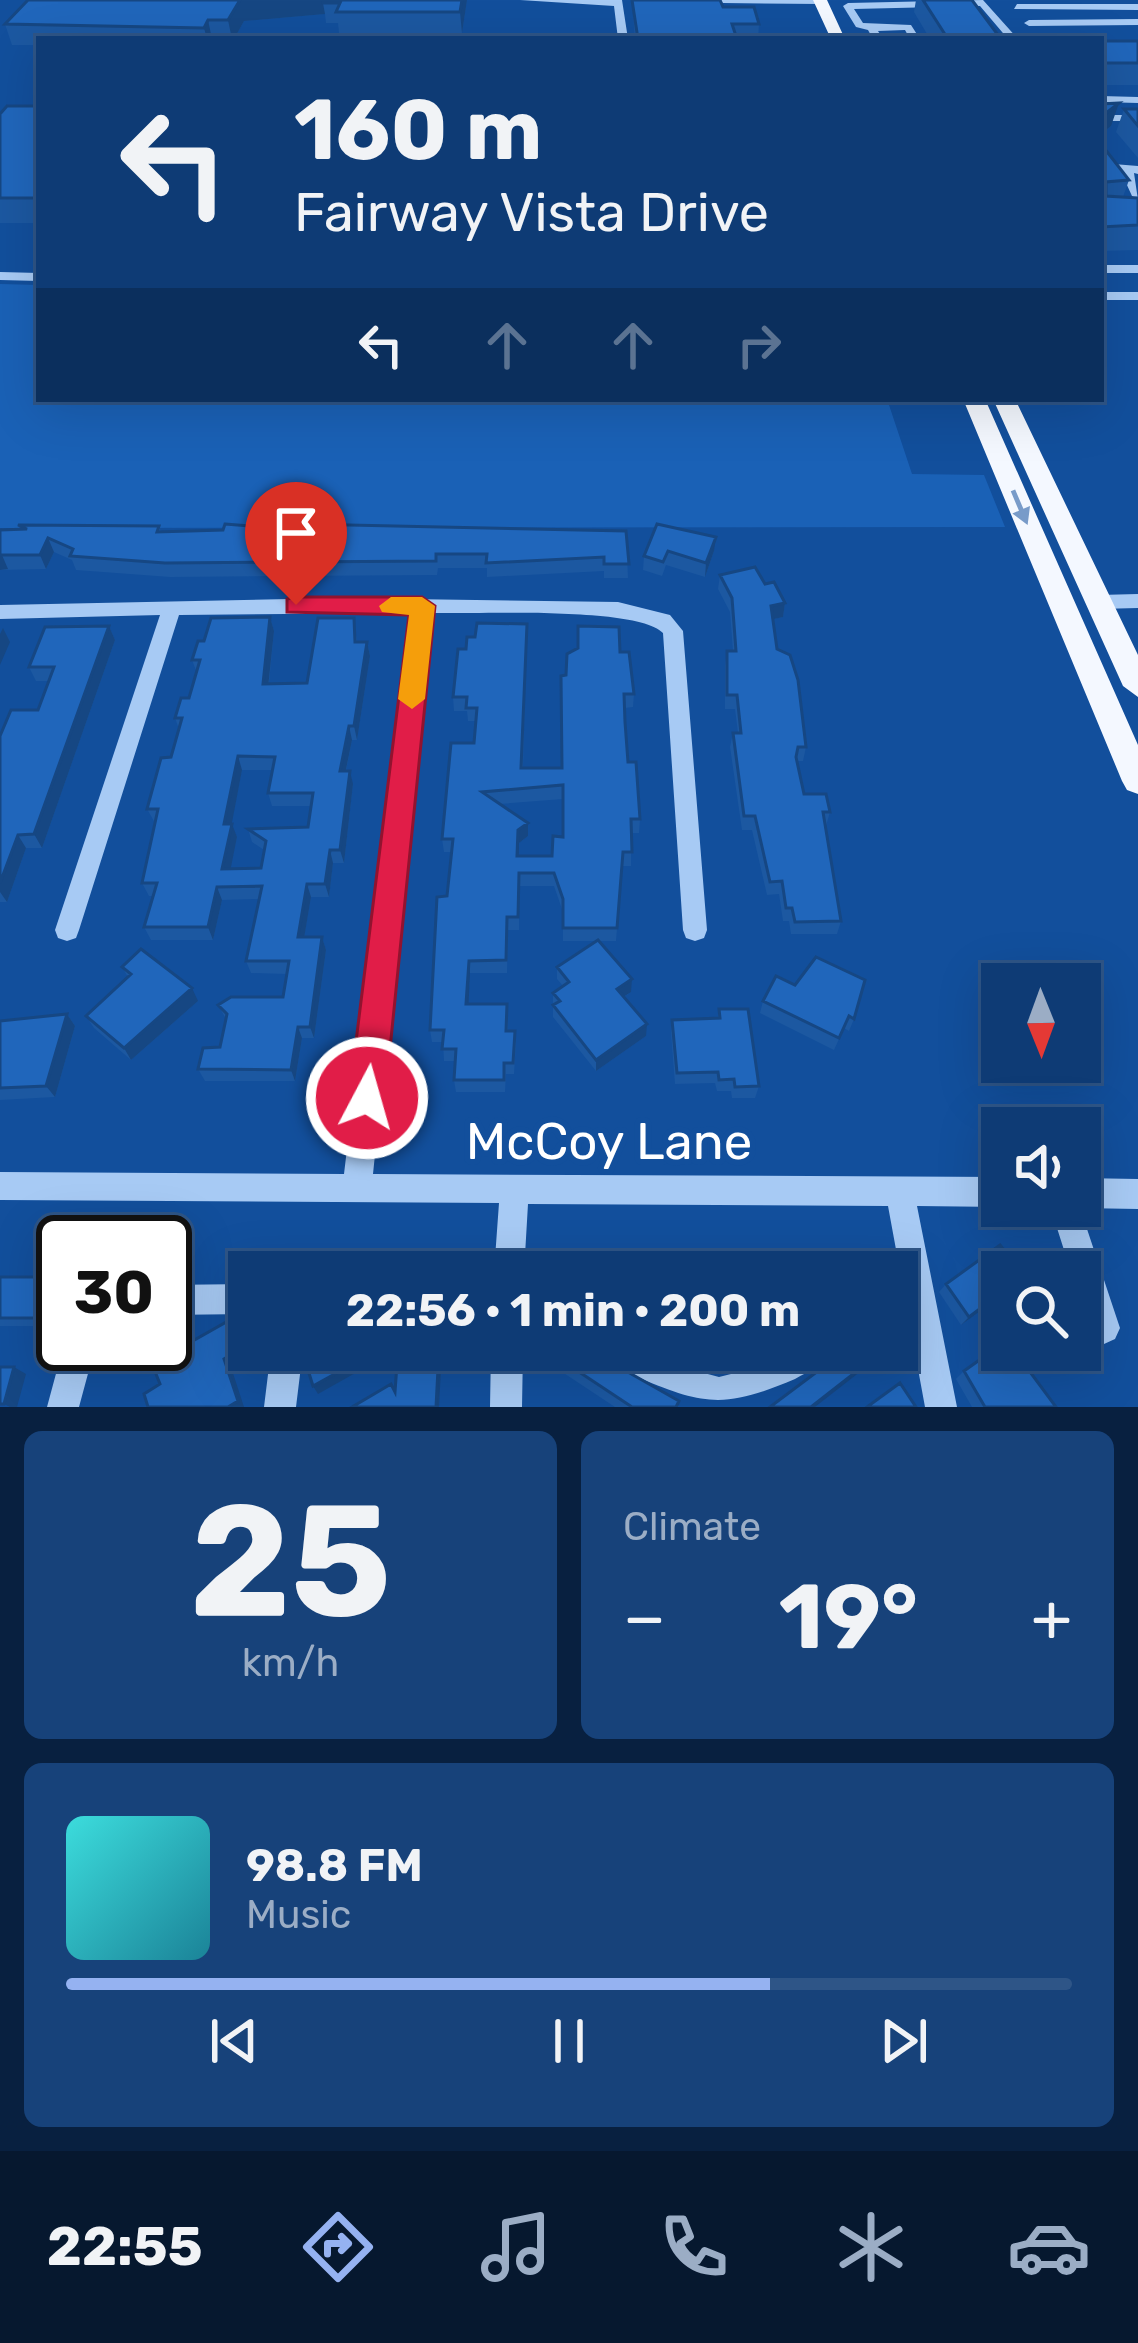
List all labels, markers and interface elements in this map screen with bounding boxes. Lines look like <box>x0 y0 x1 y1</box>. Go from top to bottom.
text: 160 m <box>294 80 542 180</box>
icon: left <box>96 84 252 240</box>
text: Fairway Vista Drive <box>294 181 769 245</box>
icon: left <box>348 312 414 378</box>
icon: ahead <box>474 312 540 378</box>
icon: ahead <box>600 312 666 378</box>
icon: right <box>726 312 792 378</box>
pin <box>245 482 347 605</box>
one-way arrow <box>1011 489 1031 524</box>
icon: arrive <box>263 500 329 566</box>
north arrow <box>981 963 1101 1083</box>
map controls <box>981 963 1101 1371</box>
position arrow <box>304 1035 430 1161</box>
button: sound <box>981 1107 1101 1227</box>
street label: McCoy Lane <box>466 1111 752 1172</box>
speed limit sign: 30 <box>36 1215 192 1371</box>
button: search <box>981 1251 1101 1371</box>
text: 22:56 · 1 min · 200 m <box>346 1284 800 1337</box>
text: 25 <box>189 1469 392 1654</box>
text: Climate <box>623 1504 761 1550</box>
text: 19° <box>779 1564 918 1671</box>
text: − <box>623 1578 666 1657</box>
text: + <box>1031 1578 1072 1657</box>
text: km/h <box>242 1640 339 1686</box>
text: 98.8 FM <box>246 1839 423 1892</box>
text: Music <box>246 1892 351 1938</box>
icon: previous <box>201 2008 267 2074</box>
icon: pause <box>536 2008 602 2074</box>
icon: next <box>871 2008 937 2074</box>
icon: directions <box>296 2205 380 2289</box>
icon: music <box>474 2205 558 2289</box>
icon: phone <box>652 2205 736 2289</box>
icon: climate <box>829 2205 913 2289</box>
icon: car <box>1007 2205 1091 2289</box>
text: 22:55 <box>47 2215 203 2279</box>

